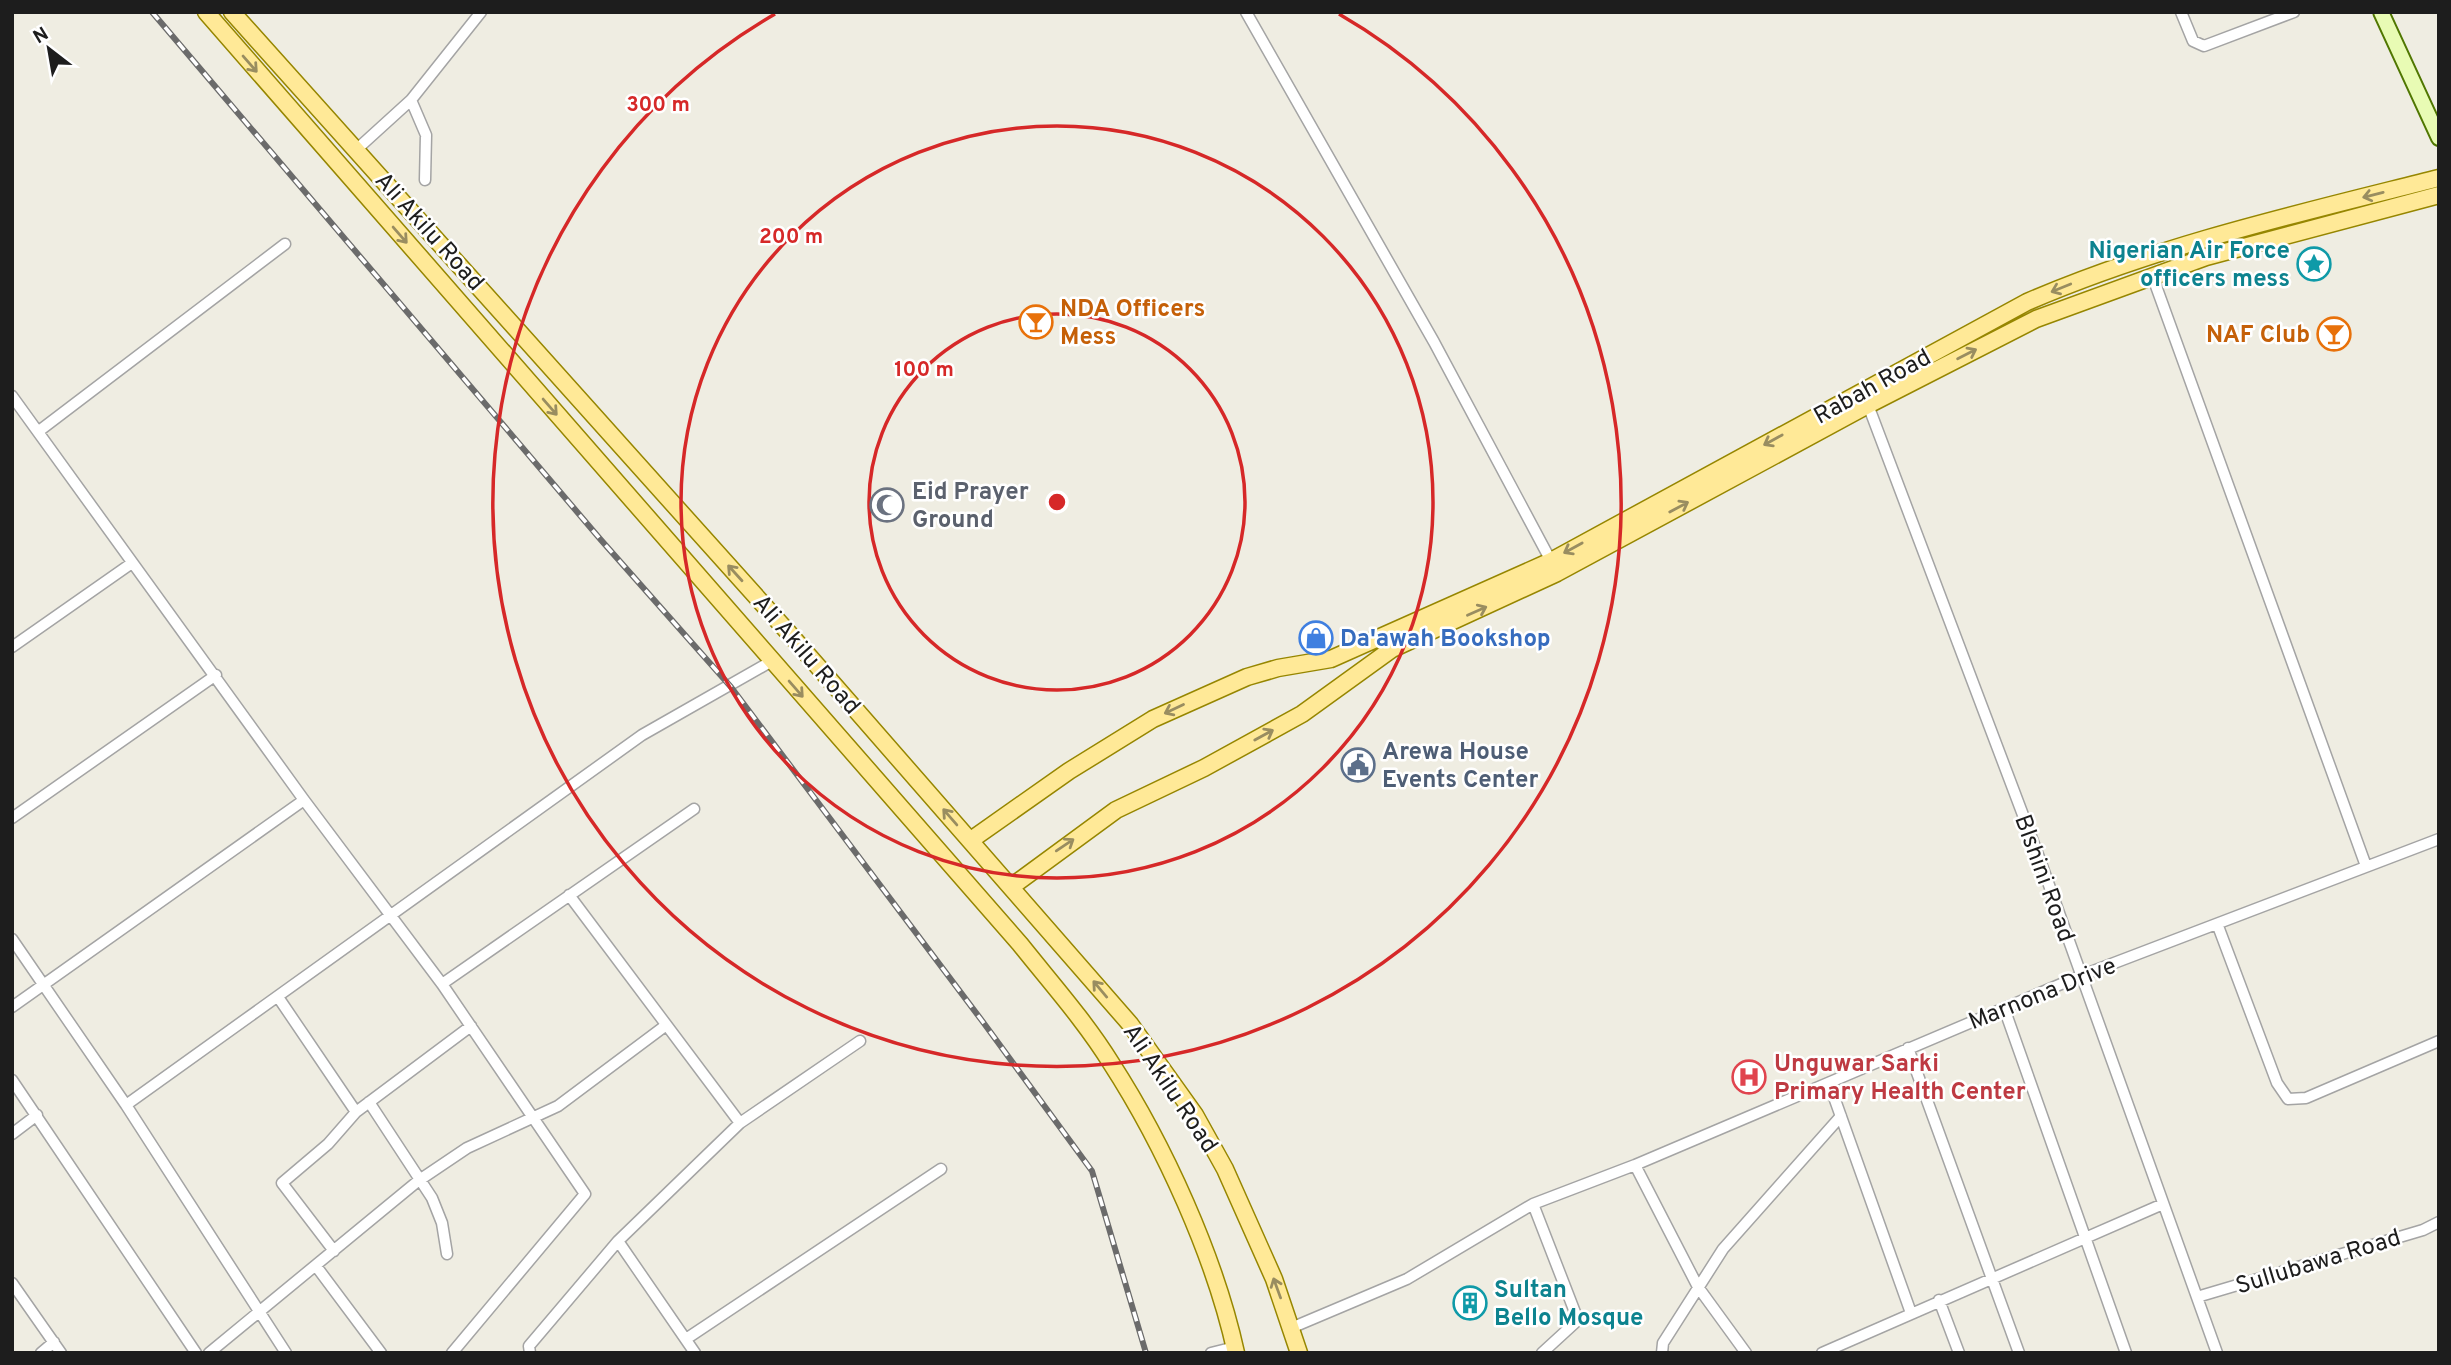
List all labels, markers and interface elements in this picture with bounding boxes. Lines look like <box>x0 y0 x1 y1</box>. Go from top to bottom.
north arrow <box>14 14 84 84</box>
text: N <box>29 22 53 50</box>
one-way arrow <box>242 54 258 72</box>
text: 300 m <box>626 92 690 119</box>
street label: Ali Akilu Road <box>367 167 490 298</box>
one-way arrow <box>2362 189 2384 202</box>
text: 200 m <box>759 224 823 251</box>
one-way arrow <box>392 226 408 244</box>
place label: Nigerian Air Force officers mess <box>2088 237 2290 295</box>
place icon: Nigerian Air Force officers mess <box>2295 245 2333 283</box>
one-way arrow <box>2051 282 2072 295</box>
place label: NDA Officers Mess <box>1060 295 1205 353</box>
bar icon: NDA Officers Mess <box>1017 303 1055 341</box>
bar icon: NAF Club <box>2315 315 2353 353</box>
place label: NAF Club <box>2206 321 2310 351</box>
street label: Rabah Road <box>1809 343 1937 432</box>
one-way arrow <box>1956 347 1977 361</box>
text: 100 m <box>894 357 954 384</box>
one-way arrow <box>541 397 557 415</box>
one-way arrow <box>1764 433 1784 447</box>
place label: Eid Prayer Ground <box>912 478 1029 536</box>
mosque icon: Eid Prayer Ground <box>868 486 906 524</box>
centre of rings <box>1045 490 1069 514</box>
one-way arrow <box>1669 500 1689 514</box>
one-way arrow <box>1564 542 1584 556</box>
one-way arrow <box>727 565 744 582</box>
street label: Ali Akilu Road <box>745 589 866 722</box>
one-way arrow <box>1466 604 1487 617</box>
shop icon: Da'awah Bookshop <box>1297 619 1335 657</box>
place label: Da'awah Bookshop <box>1340 625 1551 655</box>
one-way arrow <box>788 680 804 698</box>
one-way arrow <box>1164 703 1185 716</box>
one-way arrow <box>1253 728 1274 741</box>
place label: Arewa House Events Center <box>1382 738 1538 796</box>
public building icon: Arewa House Events Center <box>1339 746 1377 784</box>
one-way arrow <box>942 809 958 827</box>
street label: BIshini Road <box>2006 811 2080 947</box>
one-way arrow <box>1055 838 1074 852</box>
street label: Marnona Drive <box>1965 952 2121 1038</box>
one-way arrow <box>1092 980 1108 998</box>
street label: Ali Akilu Road <box>1115 1019 1224 1159</box>
place label: Unguwar Sarki Primary Health Center <box>1774 1050 2026 1108</box>
hospital icon: Unguwar Sarki Primary Health Center <box>1730 1058 1768 1096</box>
street label: Sullubawa Road <box>2232 1224 2405 1302</box>
place label: Sultan Bello Mosque <box>1494 1276 1643 1334</box>
one-way arrow <box>1270 1278 1282 1300</box>
building icon: Sultan Bello Mosque <box>1451 1284 1489 1322</box>

